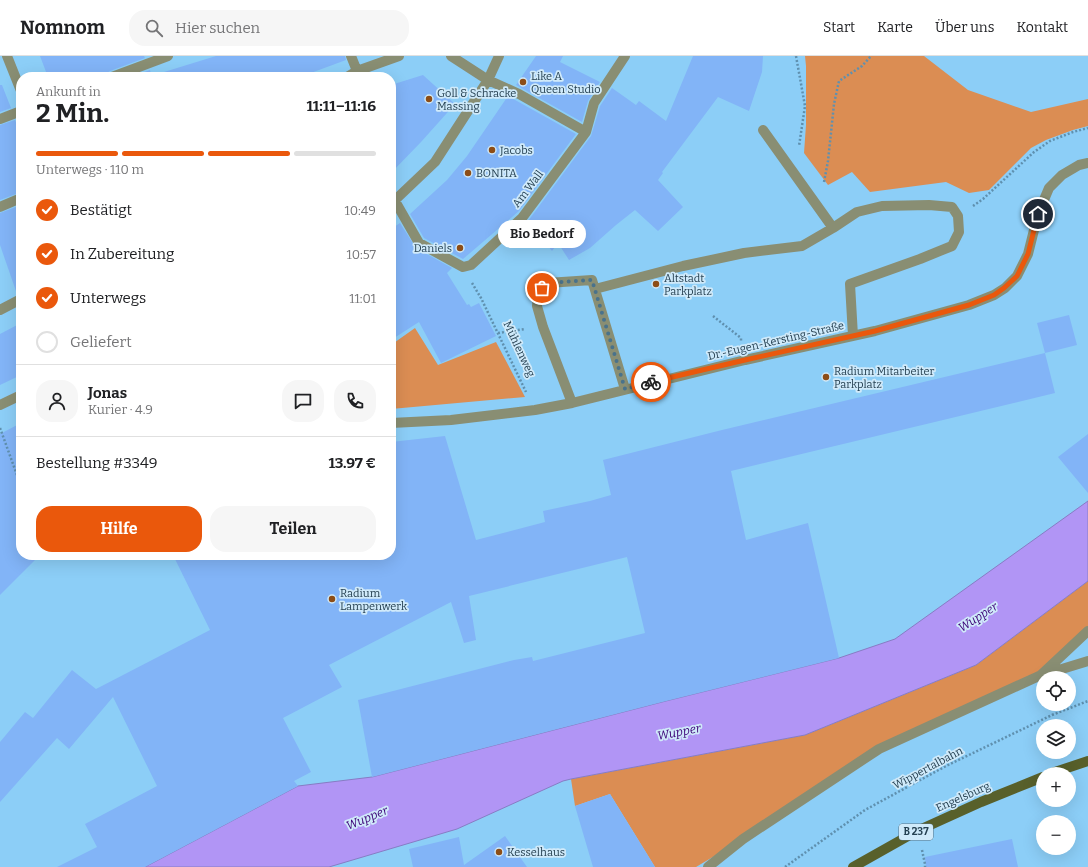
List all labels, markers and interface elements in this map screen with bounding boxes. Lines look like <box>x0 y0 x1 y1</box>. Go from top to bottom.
search box <box>129 10 409 46</box>
text: Nomnom <box>20 16 105 39</box>
icon: search <box>143 17 165 39</box>
text: Hier suchen <box>175 19 260 37</box>
text: Start <box>823 19 855 36</box>
text: Karte <box>877 19 913 36</box>
text: Über uns <box>935 19 994 36</box>
text: Kontakt <box>1016 19 1068 36</box>
place label: Like A Queen Studio <box>531 70 601 96</box>
marker: Like A Queen Studio <box>518 77 528 87</box>
text: Ankunft in <box>36 84 101 99</box>
place label: Goll & Schracke Massing <box>437 87 516 113</box>
marker: Goll & Schracke Massing <box>424 94 434 104</box>
text: 11:11–11:16 <box>306 97 376 115</box>
text: 2 Min. <box>36 98 109 129</box>
place label: Jacobs <box>499 144 533 157</box>
marker: Jacobs <box>487 145 497 155</box>
text: Unterwegs · 110 m <box>36 162 144 177</box>
place label: BONITA <box>476 167 517 180</box>
marker: BONITA <box>463 168 473 178</box>
street label: Am Wall <box>510 168 546 210</box>
pin <box>1021 197 1055 231</box>
icon: check <box>36 199 58 221</box>
text: Bestätigt <box>70 201 132 219</box>
text: 10:49 <box>344 203 376 218</box>
icon: home <box>1027 203 1049 225</box>
callout: Bio Bedorf <box>498 220 586 248</box>
text: Bio Bedorf <box>510 226 574 241</box>
place label: Daniels <box>414 242 452 255</box>
icon: check <box>36 243 58 265</box>
marker: Daniels <box>455 243 465 253</box>
text: In Zubereitung <box>70 245 174 263</box>
text: 10:57 <box>346 247 376 262</box>
pin <box>525 271 559 305</box>
place label: Altstadt Parkplatz <box>664 272 712 298</box>
icon: bag <box>531 277 553 299</box>
marker: Altstadt Parkplatz <box>651 279 661 289</box>
icon: check <box>36 287 58 309</box>
text: Unterwegs <box>70 289 146 307</box>
text: 11:01 <box>349 291 376 306</box>
street label: Mühlenweg <box>500 319 538 379</box>
street label: Dr.-Eugen-Kersting-Straße <box>707 319 845 363</box>
text: Geliefert <box>70 333 132 351</box>
courier <box>631 362 671 402</box>
place label: Radium Mitarbeiter Parkplatz <box>834 365 935 391</box>
icon: bike <box>640 371 662 393</box>
marker: Radium Mitarbeiter Parkplatz <box>821 372 831 382</box>
button: person <box>36 380 78 422</box>
button: chat <box>282 380 324 422</box>
button: phone <box>334 380 376 422</box>
text: Jonas <box>88 384 127 402</box>
text: Kurier · 4.9 <box>88 402 153 417</box>
text: Bestellung #3349 <box>36 454 158 472</box>
text: 13.97 € <box>328 454 376 472</box>
button: Hilfe <box>36 506 202 552</box>
button: Teilen <box>210 506 376 552</box>
place label: Radium Lampenwerk <box>340 587 408 613</box>
marker: Radium Lampenwerk <box>327 594 337 604</box>
water label: Wupper <box>956 599 1001 635</box>
map controls <box>1036 671 1076 855</box>
button: locate <box>1036 671 1076 711</box>
button: layers <box>1036 719 1076 759</box>
water label: Wupper <box>656 721 703 743</box>
street label: Wippertalbahn <box>891 744 965 792</box>
button: + <box>1036 767 1076 807</box>
street label: Engelsburg <box>934 779 992 815</box>
water label: Wupper <box>344 803 391 833</box>
button: − <box>1036 815 1076 855</box>
road number: B 237 <box>899 824 933 840</box>
place label: Kesselhaus <box>507 846 565 859</box>
marker: Kesselhaus <box>494 847 504 857</box>

